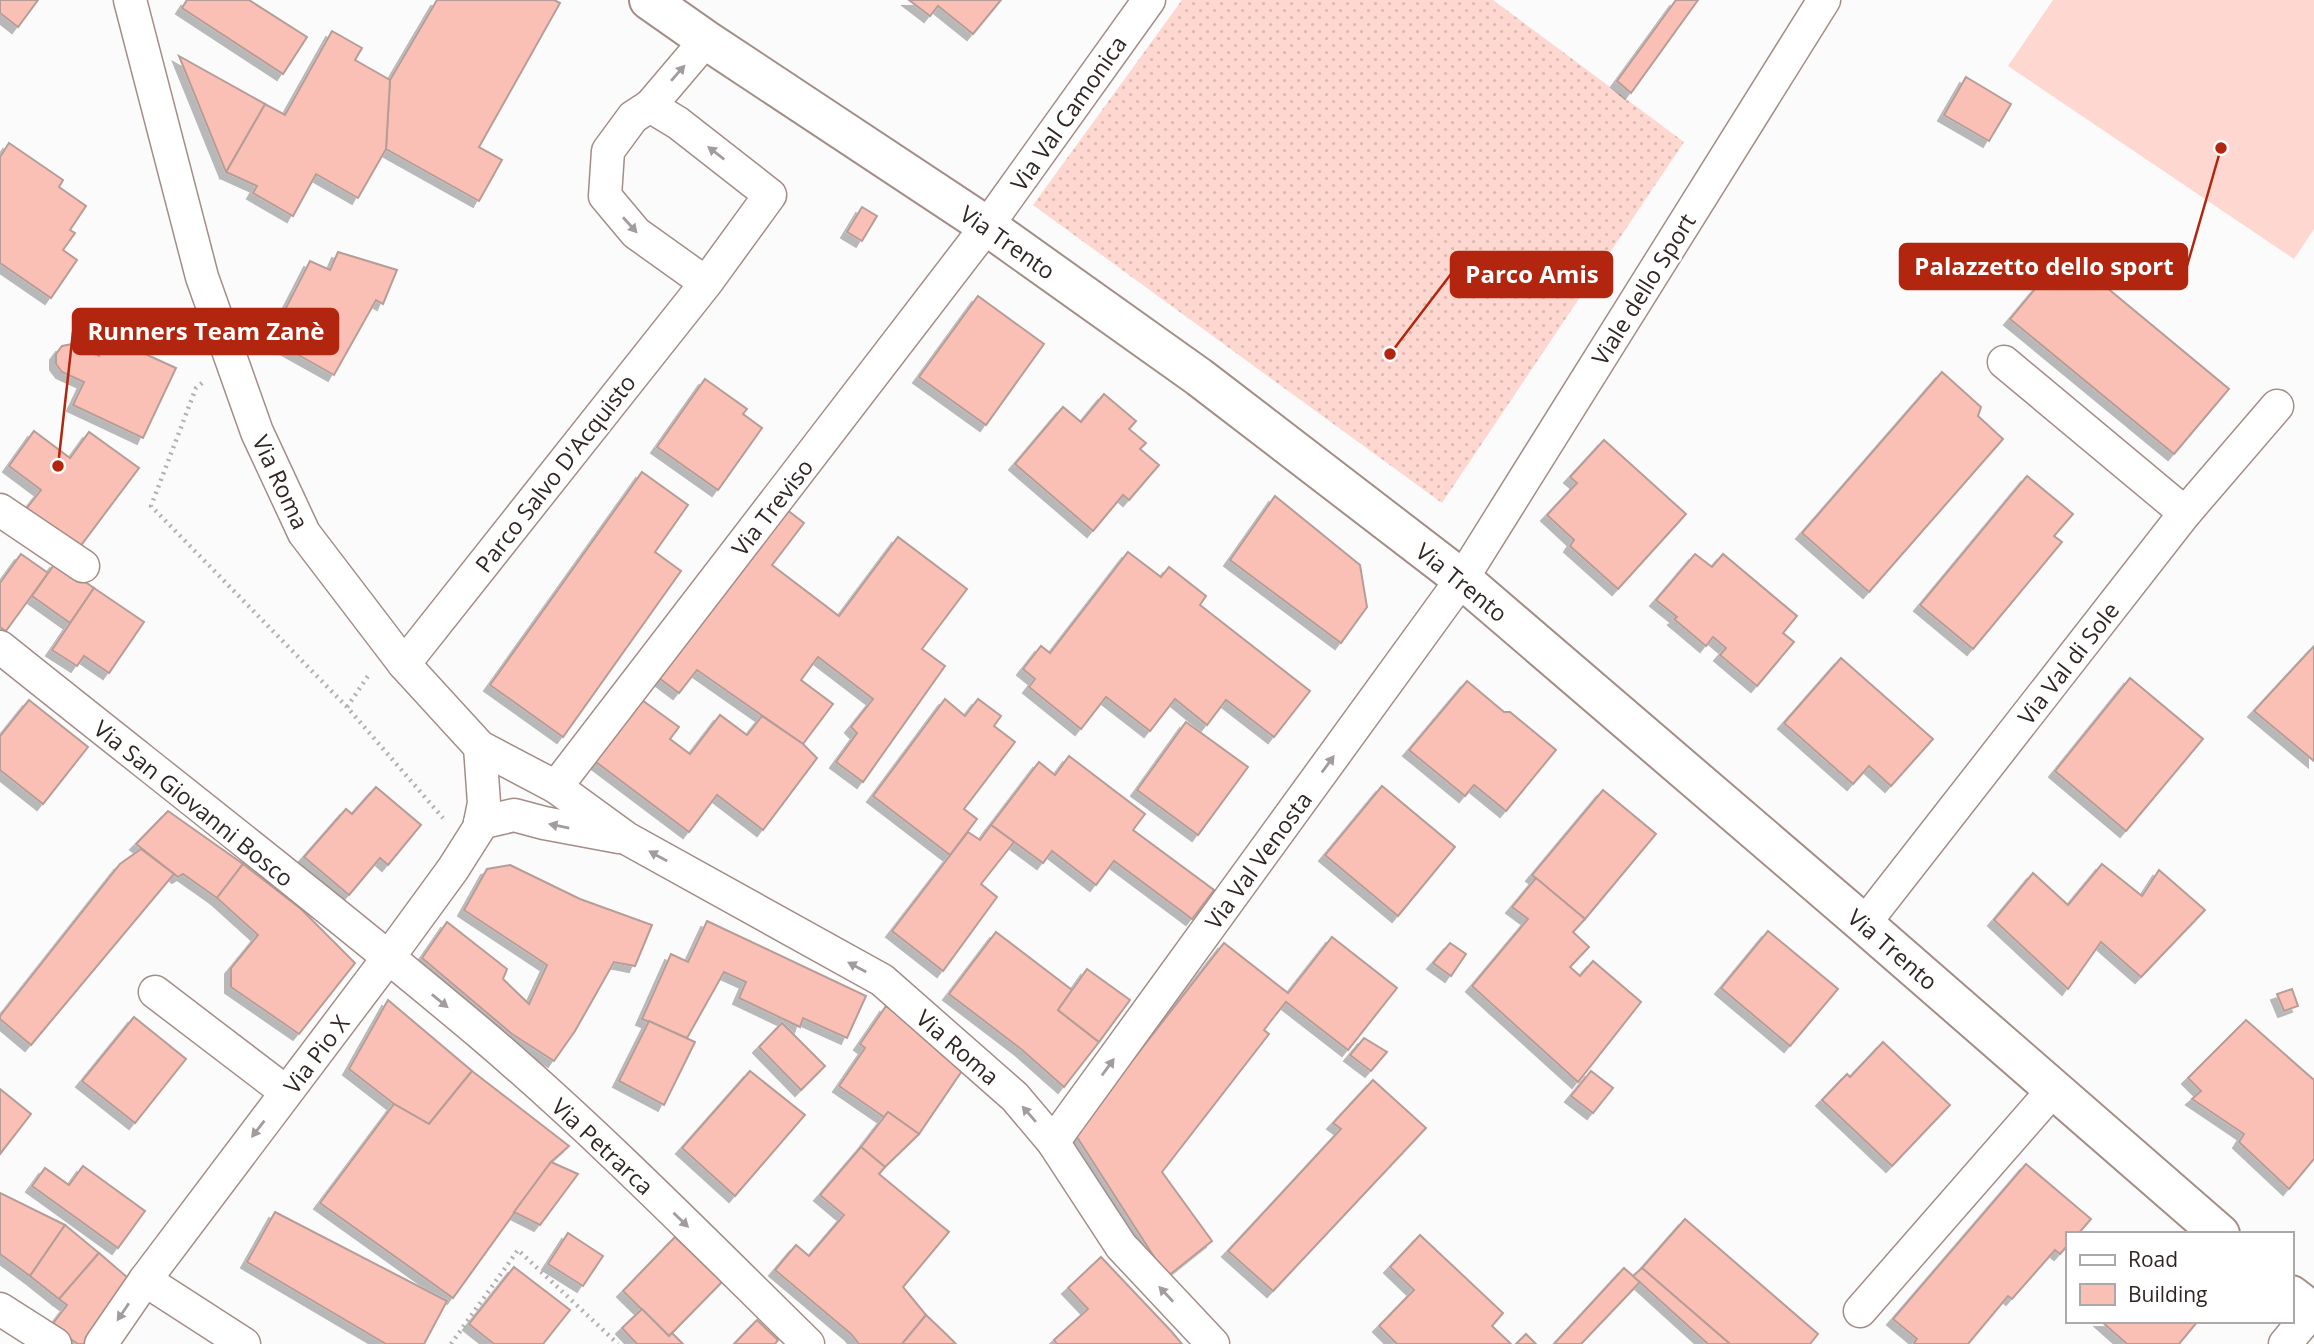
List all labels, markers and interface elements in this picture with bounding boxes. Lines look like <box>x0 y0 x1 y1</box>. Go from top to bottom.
street label: Via Val Camonica <box>1003 29 1133 197</box>
one-way arrow <box>670 64 686 82</box>
one-way arrow <box>707 146 725 161</box>
street label: Via Trento <box>954 198 1062 286</box>
street label: Viale dello Sport <box>1583 207 1703 371</box>
one-way arrow <box>622 216 638 234</box>
callout: Palazzetto dello sport <box>1900 244 2187 289</box>
text: Palazzetto dello sport <box>1914 249 2174 282</box>
callout: Parco Amis <box>1451 252 1612 297</box>
text: Parco Amis <box>1465 257 1599 290</box>
callout: Runners Team Zanè <box>73 309 338 354</box>
text: Runners Team Zanè <box>87 314 325 347</box>
street label: Parco Salvo D'Acquisto <box>467 367 643 579</box>
street label: Via Roma <box>245 430 317 534</box>
street label: Via Treviso <box>724 452 820 562</box>
street label: Via Trento <box>1409 535 1515 629</box>
street label: Via Val di Sole <box>2010 595 2126 731</box>
street label: Via San Giovanni Bosco <box>87 712 301 894</box>
one-way arrow <box>1320 755 1335 773</box>
street label: Via Val Venosta <box>1197 785 1319 935</box>
one-way arrow <box>548 820 570 831</box>
one-way arrow <box>649 850 668 862</box>
street label: Via Trento <box>1841 901 1945 997</box>
one-way arrow <box>847 961 867 972</box>
one-way arrow <box>431 994 449 1009</box>
street label: Via Roma <box>910 1002 1006 1092</box>
street label: Via Pio X <box>276 1007 357 1100</box>
one-way arrow <box>1101 1058 1115 1076</box>
street label: Via Petrarca <box>545 1090 661 1202</box>
one-way arrow <box>1021 1105 1037 1123</box>
one-way arrow <box>251 1120 265 1138</box>
one-way arrow <box>672 1212 689 1228</box>
legend <box>2066 1232 2293 1323</box>
text: Road <box>2128 1245 2178 1273</box>
text: Building <box>2128 1280 2207 1308</box>
one-way arrow <box>1158 1286 1175 1303</box>
one-way arrow <box>116 1303 130 1321</box>

